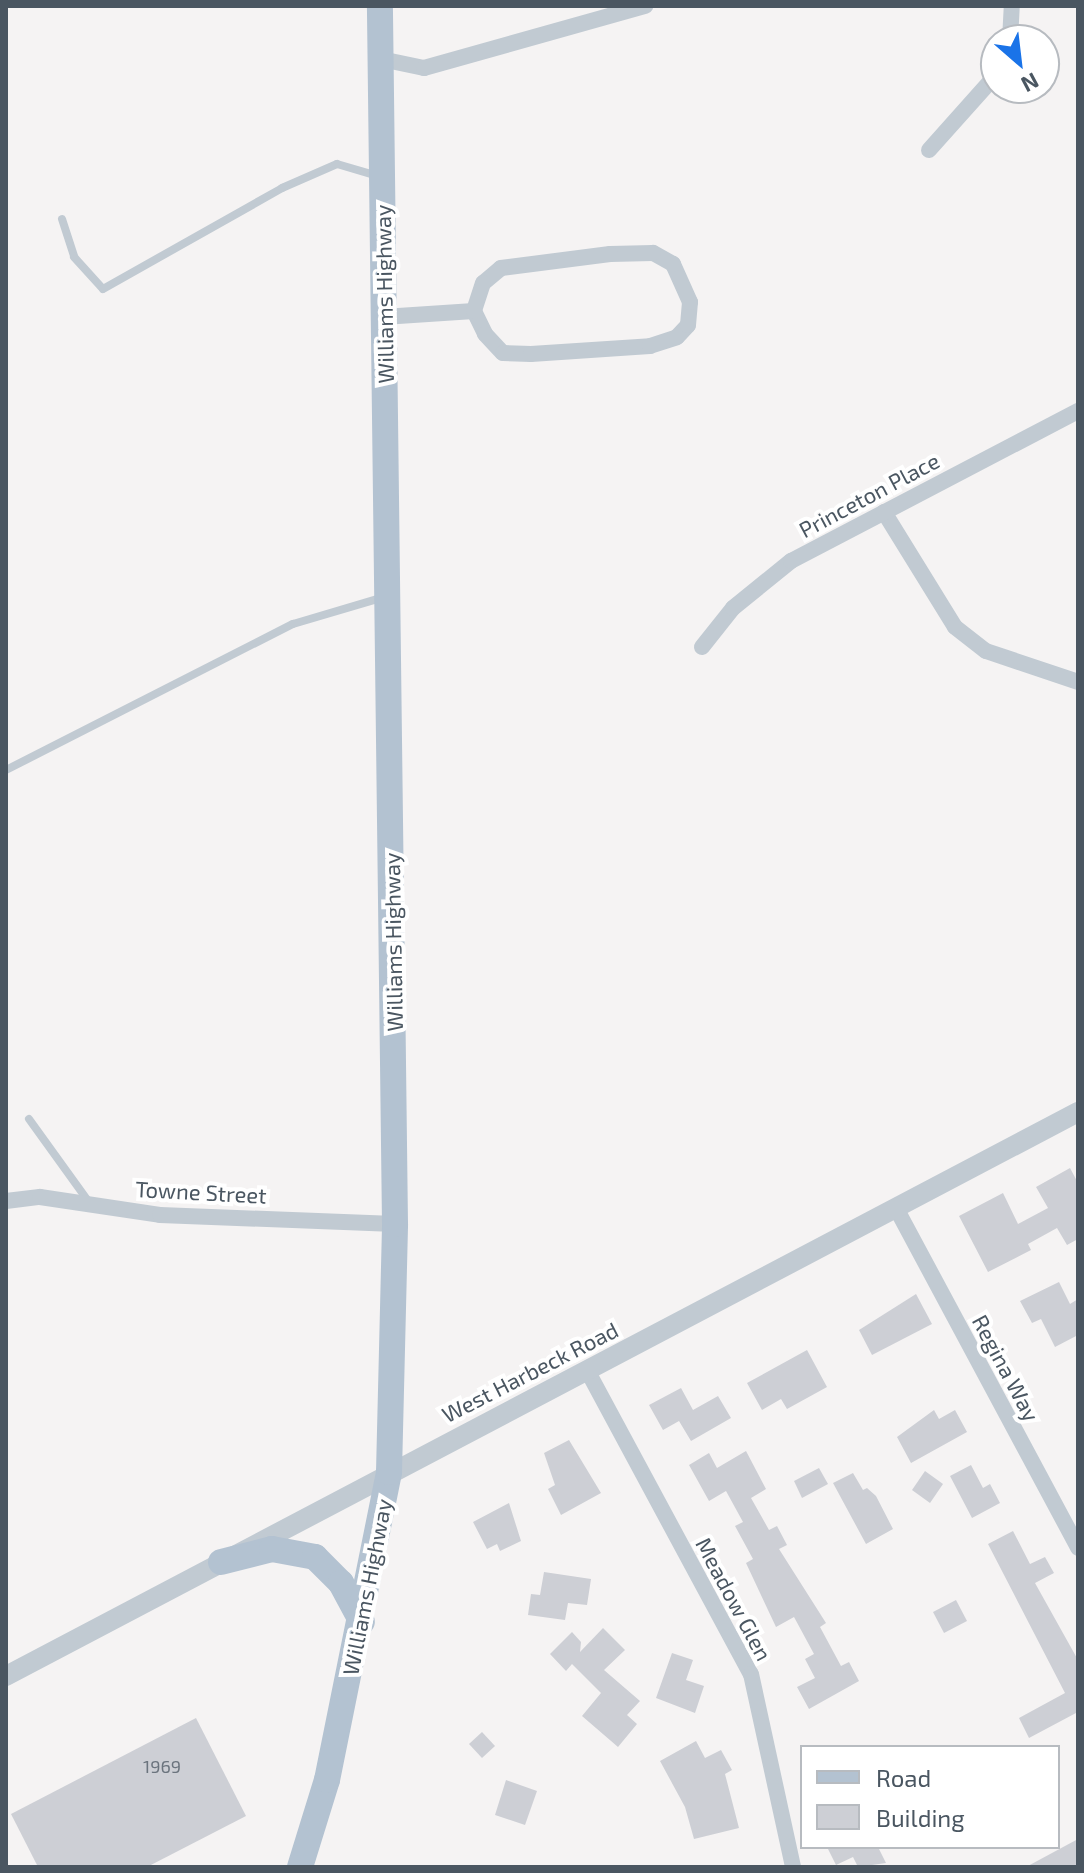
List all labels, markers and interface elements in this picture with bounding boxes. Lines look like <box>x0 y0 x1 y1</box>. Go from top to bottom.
north arrow <box>980 24 1060 104</box>
text: N <box>1017 68 1043 99</box>
street label: Williams Highway <box>369 204 399 384</box>
street label: Princeton Place <box>794 447 944 543</box>
street label: Williams Highway <box>378 852 408 1032</box>
street label: Towne Street <box>135 1175 267 1209</box>
street label: Regina Way <box>967 1310 1045 1426</box>
street label: West Harbeck Road <box>437 1316 623 1428</box>
street label: Williams Highway <box>337 1497 397 1677</box>
street label: Meadow Glen <box>690 1533 778 1665</box>
legend <box>800 1745 1060 1849</box>
house number: 1969 <box>143 1755 181 1777</box>
text: Road <box>876 1763 931 1792</box>
text: Building <box>876 1803 965 1832</box>

